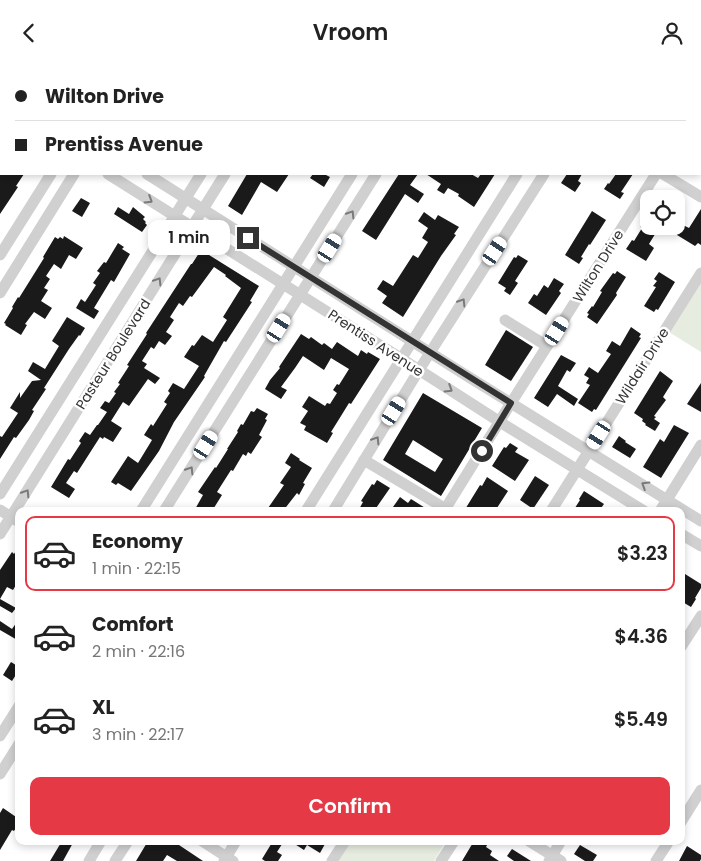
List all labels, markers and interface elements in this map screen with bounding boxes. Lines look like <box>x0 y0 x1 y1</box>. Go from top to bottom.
text: Vroom <box>313 17 388 48</box>
icon: back <box>15 19 43 47</box>
icon: person <box>658 19 686 47</box>
text: Wilton Drive <box>45 83 164 110</box>
text: Prentiss Avenue <box>45 131 203 158</box>
map controls <box>640 190 685 235</box>
button: locate <box>640 190 685 235</box>
one-way arrow <box>144 193 153 203</box>
one-way arrow <box>345 210 354 219</box>
callout: 1 min <box>148 221 230 255</box>
street label: Wilton Drive <box>568 225 628 306</box>
text: 1 min <box>168 226 210 249</box>
route end <box>237 227 259 249</box>
car <box>315 231 344 265</box>
car <box>480 234 509 268</box>
one-way arrow <box>152 277 162 286</box>
street label: Pasteur Boulevard <box>71 295 155 413</box>
one-way arrow <box>456 298 466 307</box>
street label: Prentiss Avenue <box>324 305 428 382</box>
car <box>264 311 293 345</box>
car <box>542 314 571 348</box>
street label: Wildair Drive <box>610 324 674 408</box>
one-way arrow <box>444 383 453 393</box>
car <box>379 394 408 428</box>
car <box>584 418 613 452</box>
car <box>191 428 220 462</box>
one-way arrow <box>370 436 380 445</box>
route start <box>471 440 493 462</box>
one-way arrow <box>184 466 194 475</box>
one-way arrow <box>641 482 650 492</box>
one-way arrow <box>19 489 29 498</box>
text: Economy <box>92 528 183 555</box>
icon: car <box>32 531 77 576</box>
text: $3.23 <box>617 540 668 567</box>
text: 1 min · 22:15 <box>92 557 181 580</box>
text: Comfort <box>92 611 174 638</box>
icon: car <box>32 614 77 659</box>
text: $4.36 <box>615 623 668 650</box>
text: 2 min · 22:16 <box>92 640 185 663</box>
text: XL <box>92 694 115 721</box>
icon: car <box>32 697 77 742</box>
text: $5.49 <box>614 706 668 733</box>
text: 3 min · 22:17 <box>92 723 184 746</box>
button: Confirm <box>30 777 670 835</box>

